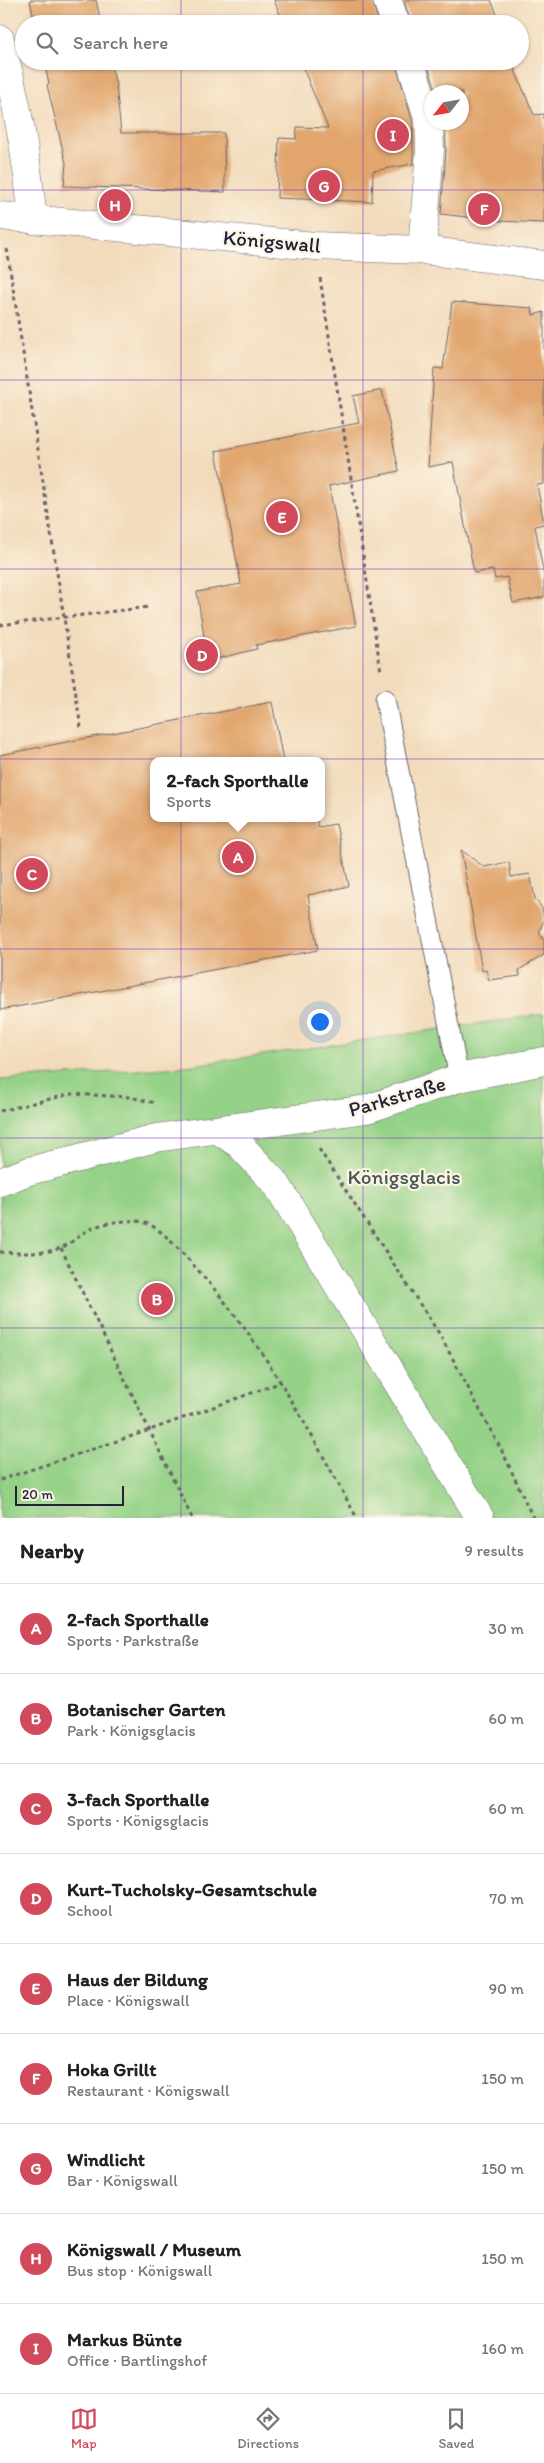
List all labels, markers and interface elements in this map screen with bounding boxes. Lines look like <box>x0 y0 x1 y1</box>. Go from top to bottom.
search box <box>15 15 529 70</box>
icon: search <box>33 29 61 57</box>
text: Search here <box>73 31 168 54</box>
north arrow <box>424 85 469 130</box>
pin: I <box>377 116 409 154</box>
pin: G <box>308 167 340 205</box>
pin: H <box>99 186 131 224</box>
pin: F <box>468 190 500 228</box>
street label: Königswall <box>222 224 322 258</box>
pin: E <box>266 498 298 536</box>
pin: D <box>186 636 218 674</box>
popup <box>150 757 325 822</box>
text: 2-fach Sporthalle <box>167 769 308 792</box>
text: Sports <box>167 792 211 811</box>
pin: A <box>222 838 254 876</box>
pin: C <box>16 855 48 893</box>
your location <box>307 1009 333 1035</box>
street label: Parkstraße <box>346 1070 448 1122</box>
park label: Königsglacis <box>347 1164 461 1189</box>
pin: B <box>141 1280 173 1318</box>
scale bar <box>15 1483 124 1506</box>
text: 20 m <box>22 1486 53 1503</box>
text: Nearby <box>20 1538 84 1563</box>
text: 9 results <box>465 1541 524 1560</box>
text: 2-fach Sporthalle <box>67 1608 209 1631</box>
text: A <box>31 1619 41 1638</box>
text: 30 m <box>488 1619 524 1638</box>
text: Sports · Parkstraße <box>67 1631 199 1650</box>
text: Botanischer Garten <box>67 1698 225 1721</box>
text: B <box>31 1709 41 1728</box>
text: 60 m <box>489 1709 524 1728</box>
text: Park · Königsglacis <box>67 1721 196 1740</box>
text: 3-fach Sporthalle <box>67 1788 209 1811</box>
text: C <box>31 1799 41 1818</box>
text: 60 m <box>489 1799 524 1818</box>
text: Sports · Königsglacis <box>67 1811 209 1830</box>
text: Kurt-Tucholsky-Gesamtschule <box>67 1878 317 1901</box>
text: D <box>31 1889 41 1908</box>
text: 70 m <box>489 1889 524 1908</box>
text: School <box>67 1901 113 1920</box>
text: Haus der Bildung <box>67 1968 208 1991</box>
text: E <box>32 1979 40 1998</box>
text: 90 m <box>489 1979 524 1998</box>
text: Place · Königswall <box>67 1991 190 2010</box>
text: Hoka Grillt <box>67 2058 156 2081</box>
text: F <box>32 2069 40 2088</box>
text: 150 m <box>481 2069 524 2088</box>
text: Restaurant · Königswall <box>67 2081 229 2100</box>
text: Windlicht <box>67 2148 145 2171</box>
text: G <box>30 2159 42 2178</box>
text: 150 m <box>481 2159 524 2178</box>
text: Bar · Königswall <box>67 2171 178 2190</box>
text: Königswall / Museum <box>67 2238 241 2261</box>
text: H <box>30 2249 42 2268</box>
text: 150 m <box>481 2249 524 2268</box>
text: Bus stop · Königswall <box>67 2261 212 2280</box>
text: Markus Bünte <box>67 2328 182 2351</box>
text: I <box>33 2339 39 2358</box>
text: 160 m <box>481 2339 524 2358</box>
text: Office · Bartlingshof <box>67 2351 207 2370</box>
tab: Map <box>70 2405 98 2452</box>
tab: Directions <box>237 2405 299 2452</box>
tab: Saved <box>438 2405 474 2452</box>

